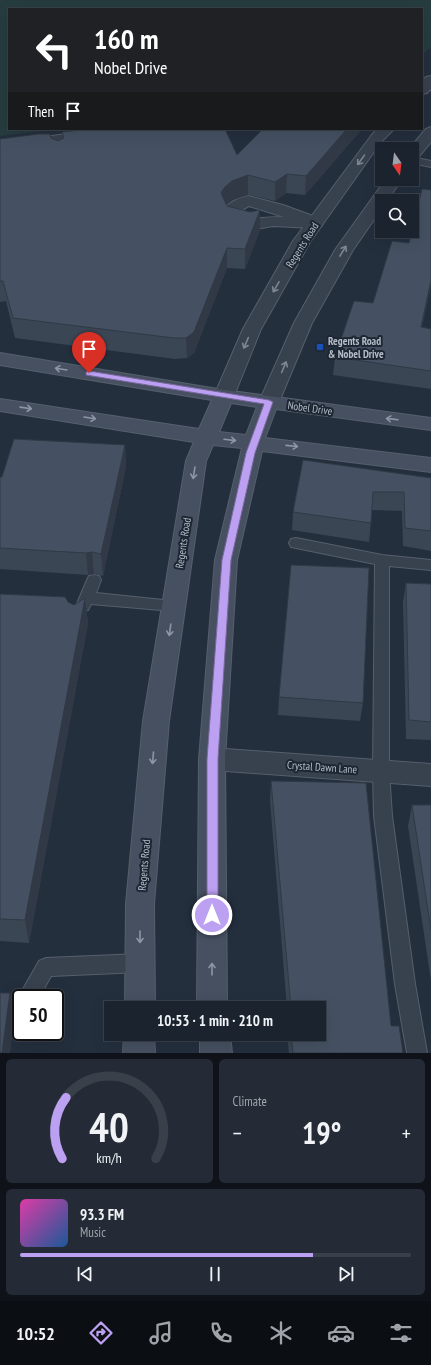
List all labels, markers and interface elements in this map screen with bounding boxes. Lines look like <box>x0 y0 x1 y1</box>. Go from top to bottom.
text: 160 m <box>94 20 158 57</box>
icon: left <box>28 24 80 76</box>
text: Nobel Drive <box>94 56 167 79</box>
icon: arrive <box>62 100 84 122</box>
text: Then <box>28 102 54 121</box>
north arrow <box>375 142 419 186</box>
map controls <box>375 142 419 238</box>
one-way arrow <box>357 154 365 165</box>
button: search <box>375 194 419 238</box>
street label: Regents Road <box>282 219 322 270</box>
one-way arrow <box>340 245 348 257</box>
one-way arrow <box>272 281 280 293</box>
pin <box>72 332 106 373</box>
place label: Regents Road & Nobel Drive <box>328 334 384 361</box>
one-way arrow <box>241 337 249 349</box>
icon: arrive <box>78 338 100 360</box>
marker: Regents Road & Nobel Drive <box>315 342 325 352</box>
one-way arrow <box>281 361 288 373</box>
one-way arrow <box>55 365 68 373</box>
street label: Nobel Drive <box>287 398 334 418</box>
one-way arrow <box>19 404 32 412</box>
one-way arrow <box>83 414 96 422</box>
one-way arrow <box>386 415 399 423</box>
one-way arrow <box>223 436 236 444</box>
one-way arrow <box>285 443 298 450</box>
one-way arrow <box>190 467 198 480</box>
street label: Regents Road <box>172 516 194 569</box>
one-way arrow <box>166 623 174 636</box>
one-way arrow <box>149 751 157 764</box>
street label: Crystal Dawn Lane <box>287 758 358 776</box>
street label: Regents Road <box>135 839 153 891</box>
position arrow <box>191 894 233 936</box>
one-way arrow <box>136 930 144 943</box>
one-way arrow <box>208 963 216 976</box>
speed limit sign: 50 <box>12 989 64 1041</box>
text: 10:53 · 1 min · 210 m <box>157 1011 273 1030</box>
text: Climate <box>233 1093 267 1110</box>
text: 40 <box>89 1100 129 1153</box>
text: 19° <box>302 1113 342 1152</box>
text: − <box>233 1119 242 1147</box>
text: + <box>402 1119 411 1147</box>
text: km/h <box>97 1148 122 1167</box>
text: 93.3 FM <box>80 1205 124 1224</box>
text: Music <box>80 1224 106 1241</box>
icon: previous <box>74 1263 96 1285</box>
icon: pause <box>204 1263 226 1285</box>
icon: next <box>335 1263 357 1285</box>
icon: directions <box>87 1319 115 1347</box>
icon: music <box>147 1319 175 1347</box>
icon: phone <box>207 1319 235 1347</box>
icon: climate <box>267 1319 295 1347</box>
icon: car <box>327 1319 355 1347</box>
icon: filters <box>387 1319 415 1347</box>
text: 10:52 <box>16 1322 55 1345</box>

